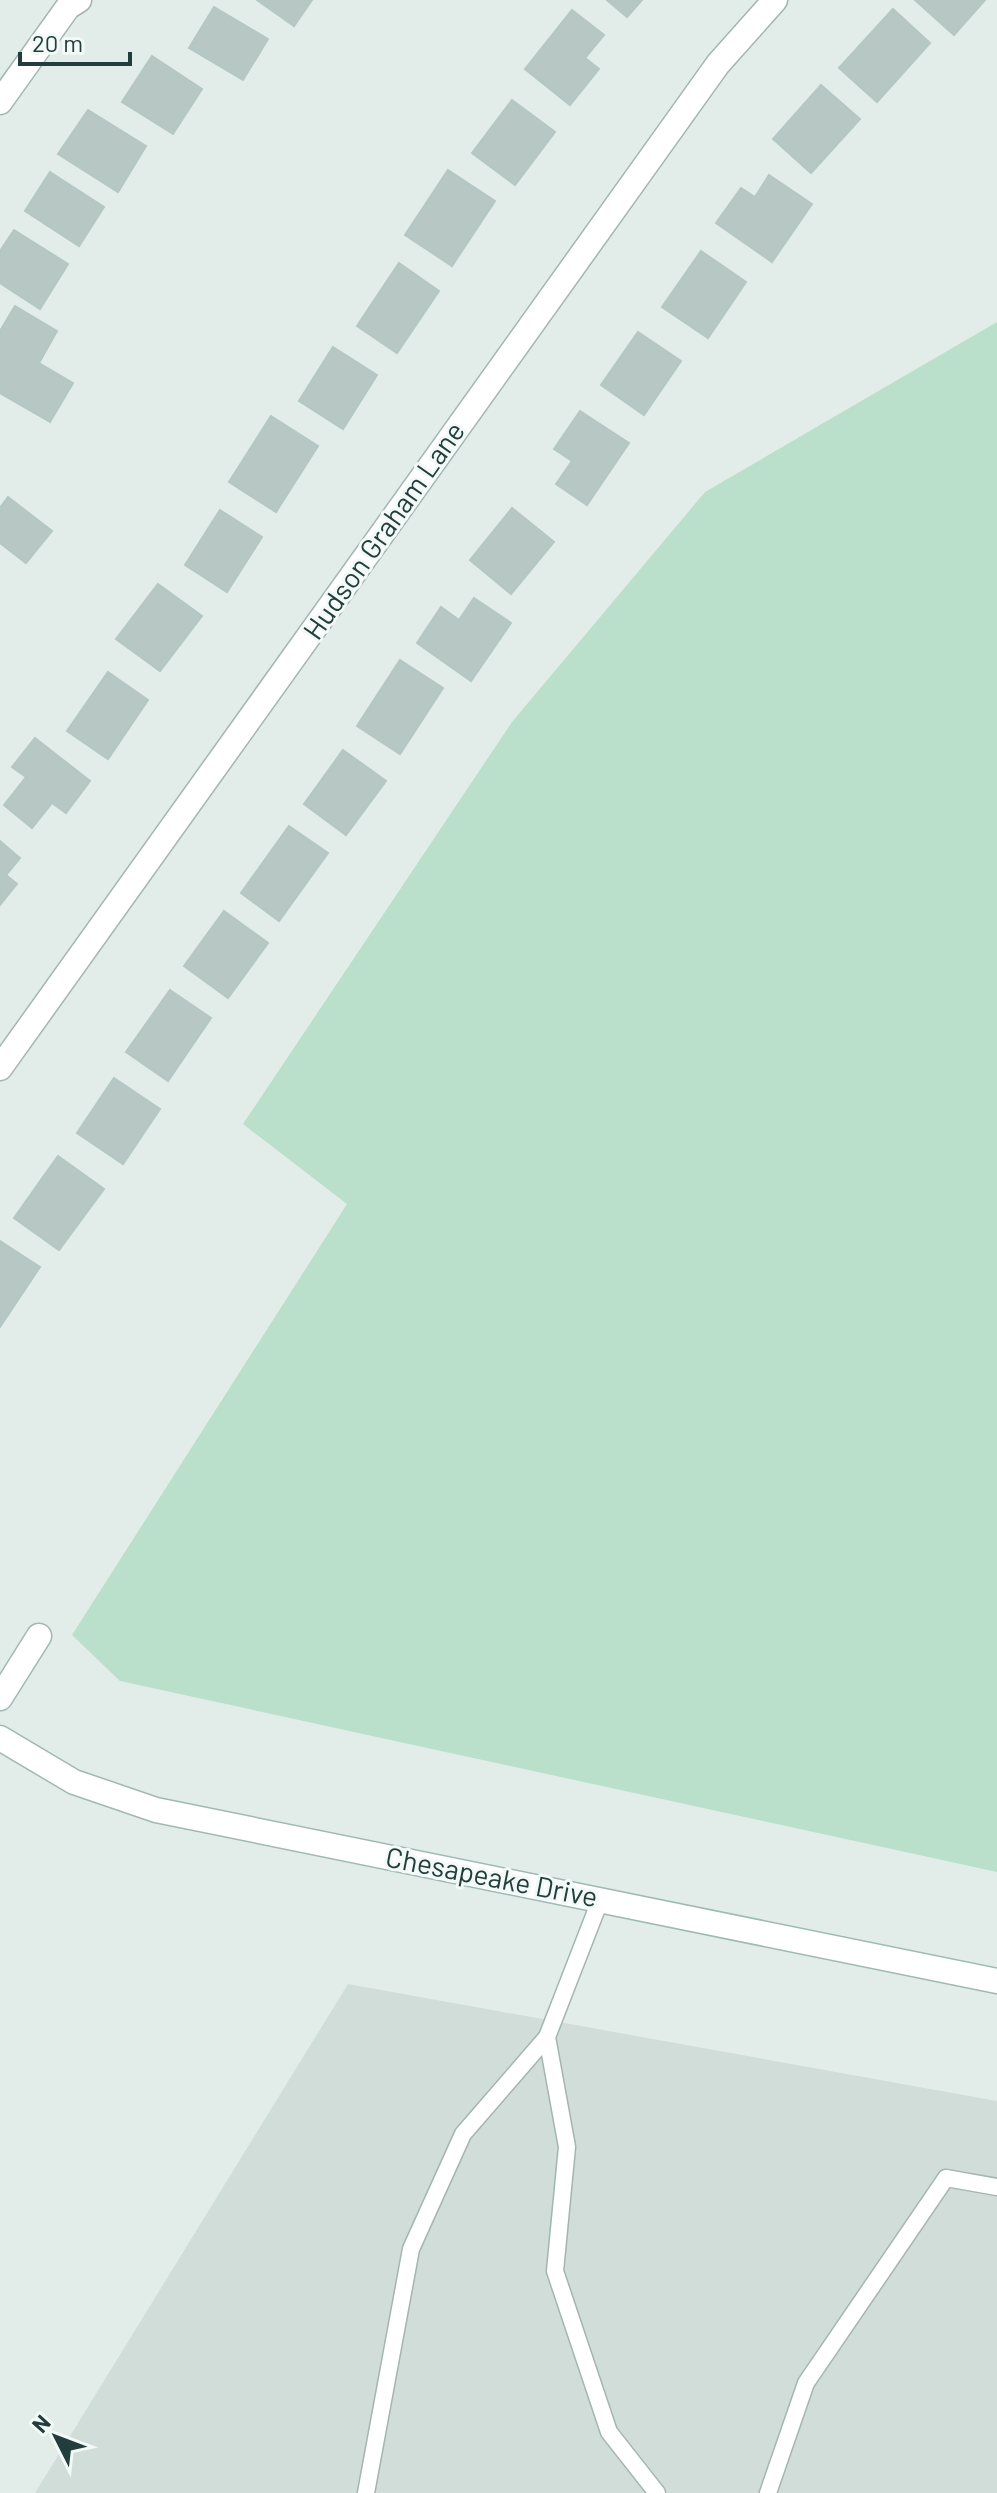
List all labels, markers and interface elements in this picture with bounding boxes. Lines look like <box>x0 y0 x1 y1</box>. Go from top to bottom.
scale bar <box>20 16 130 66</box>
text: 20 m <box>32 28 83 57</box>
street label: Hudson Graham Lane <box>295 415 471 645</box>
street label: Chesapeake Drive <box>383 1839 601 1913</box>
north arrow <box>16 2397 96 2477</box>
text: N <box>26 2409 55 2437</box>

